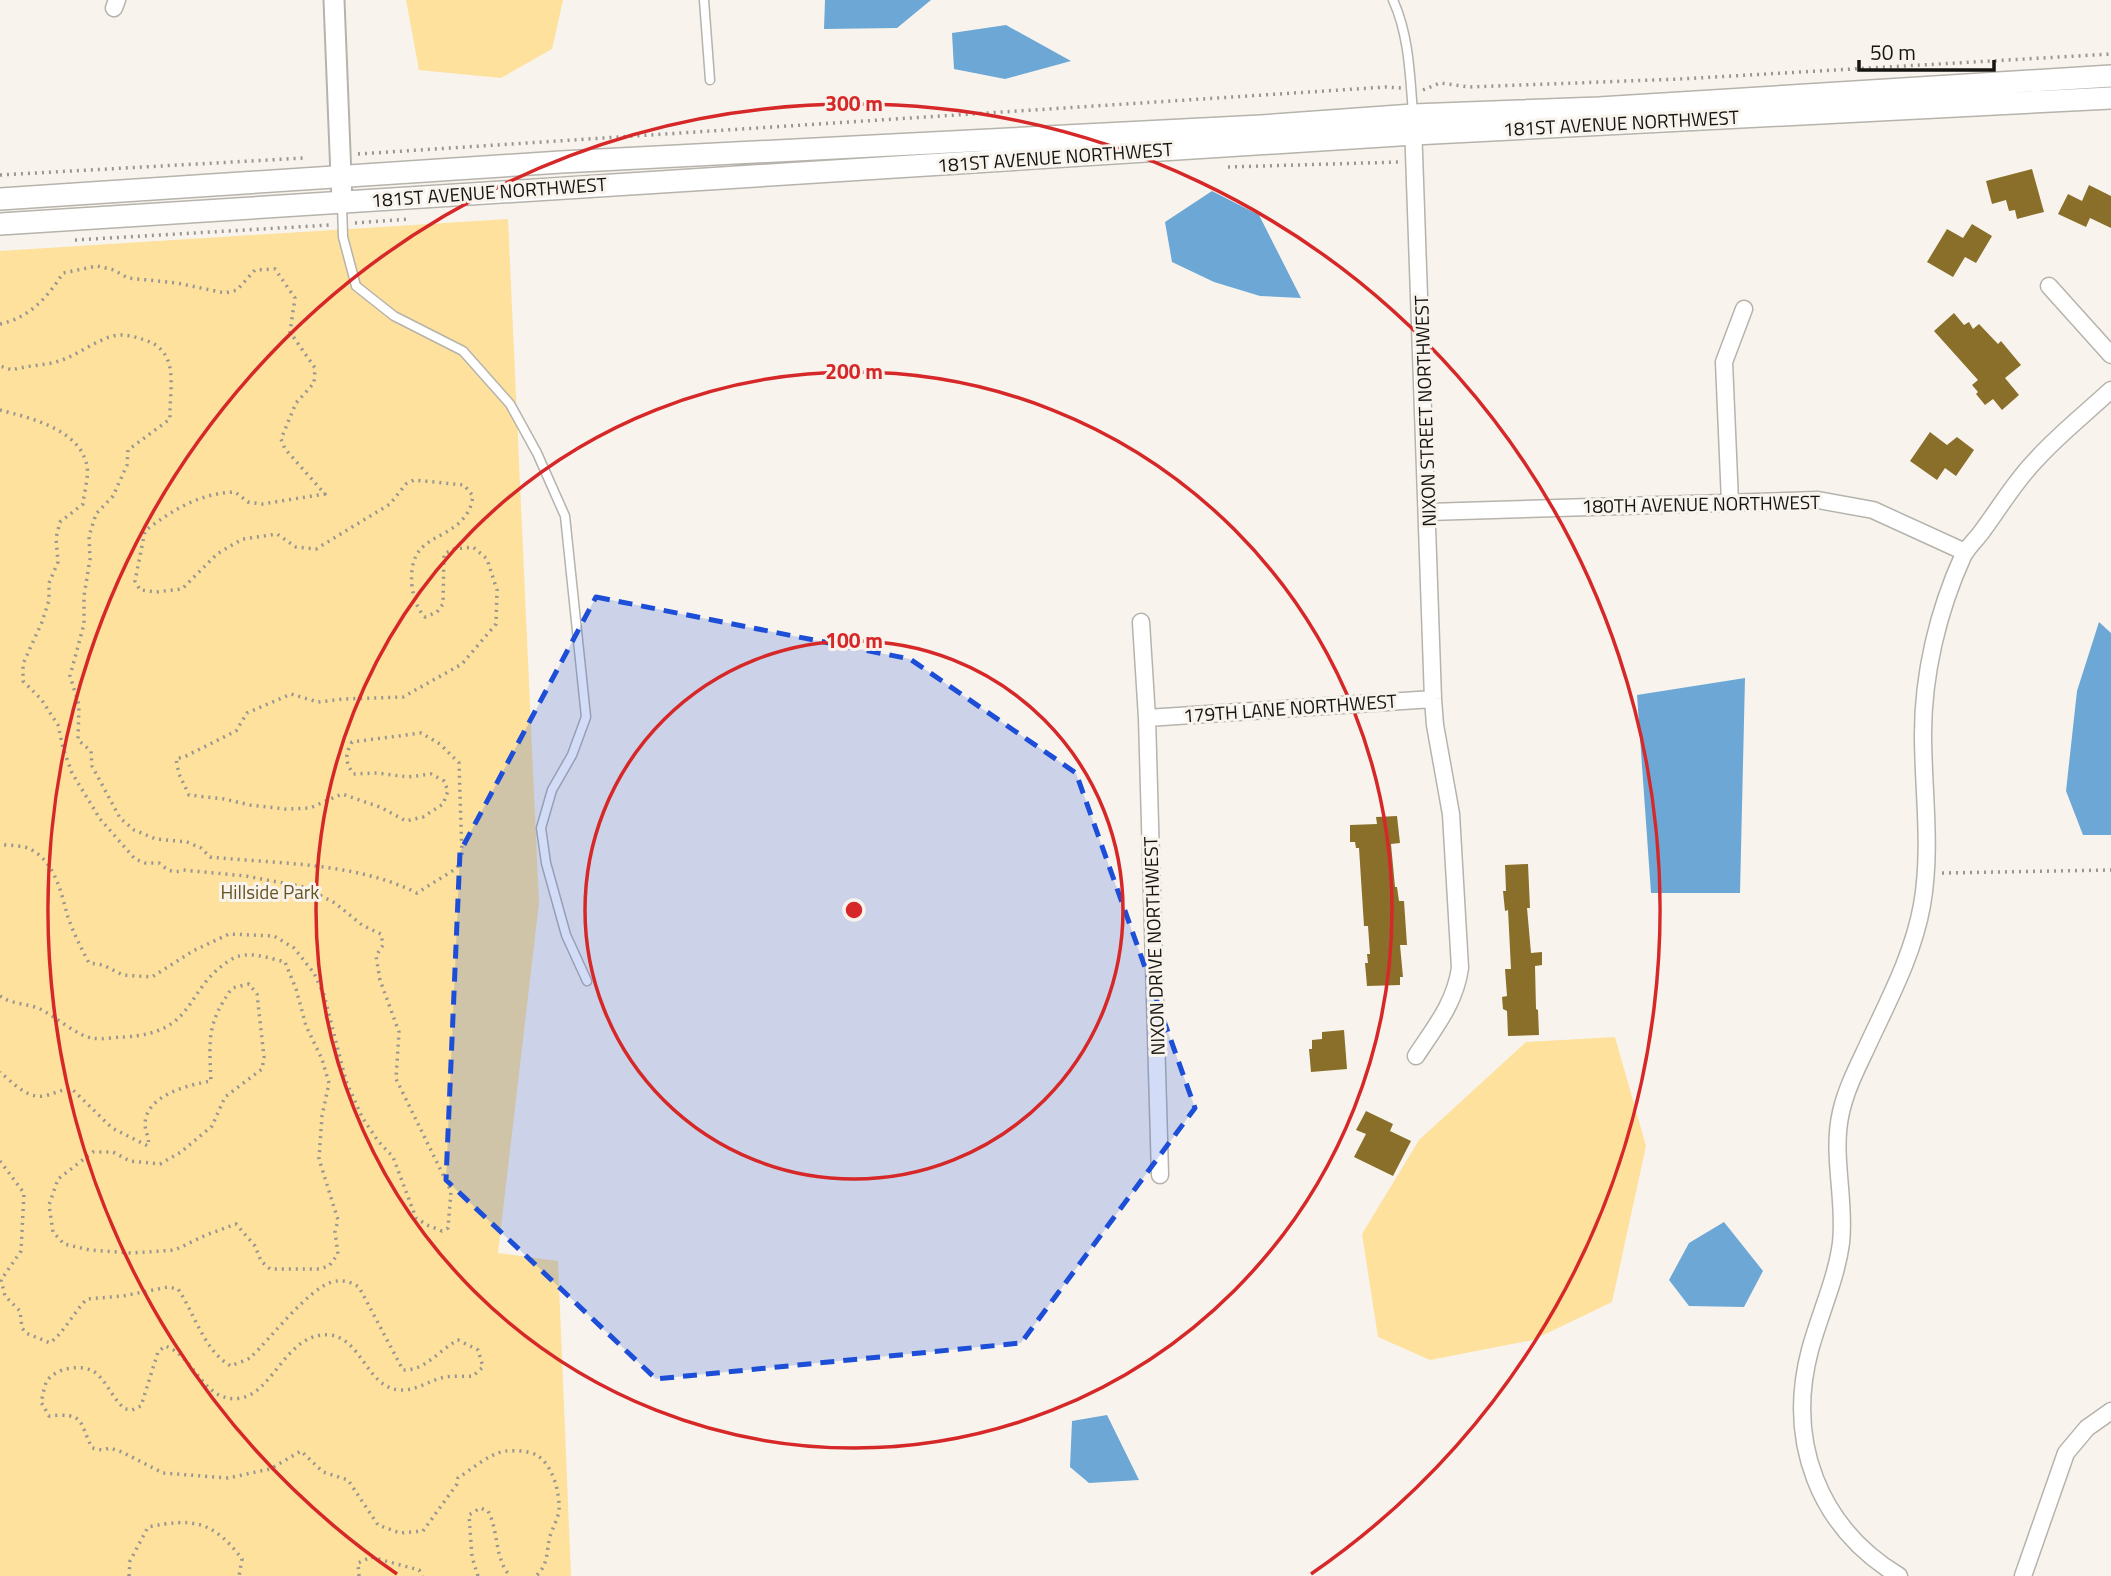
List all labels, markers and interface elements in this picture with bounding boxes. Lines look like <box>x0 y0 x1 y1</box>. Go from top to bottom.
scale bar <box>1859 28 1994 72</box>
text: 50 m <box>1870 36 1916 68</box>
text: 300 m <box>825 87 883 119</box>
street label: 181ST AVENUE NORTHWEST <box>1502 102 1739 143</box>
street label: 181ST AVENUE NORTHWEST <box>936 134 1174 179</box>
street label: 181ST AVENUE NORTHWEST <box>370 169 608 214</box>
street label: NIXON STREET NORTHWEST <box>1406 295 1443 527</box>
text: 200 m <box>825 355 883 387</box>
street label: 180TH AVENUE NORTHWEST <box>1582 487 1820 520</box>
text: 100 m <box>825 624 883 656</box>
street label: 179TH LANE NORTHWEST <box>1182 686 1398 729</box>
street label: NIXON DRIVE NORTHWEST <box>1135 836 1172 1056</box>
park label: Hillside Park <box>221 877 319 906</box>
centre of rings <box>842 898 866 922</box>

